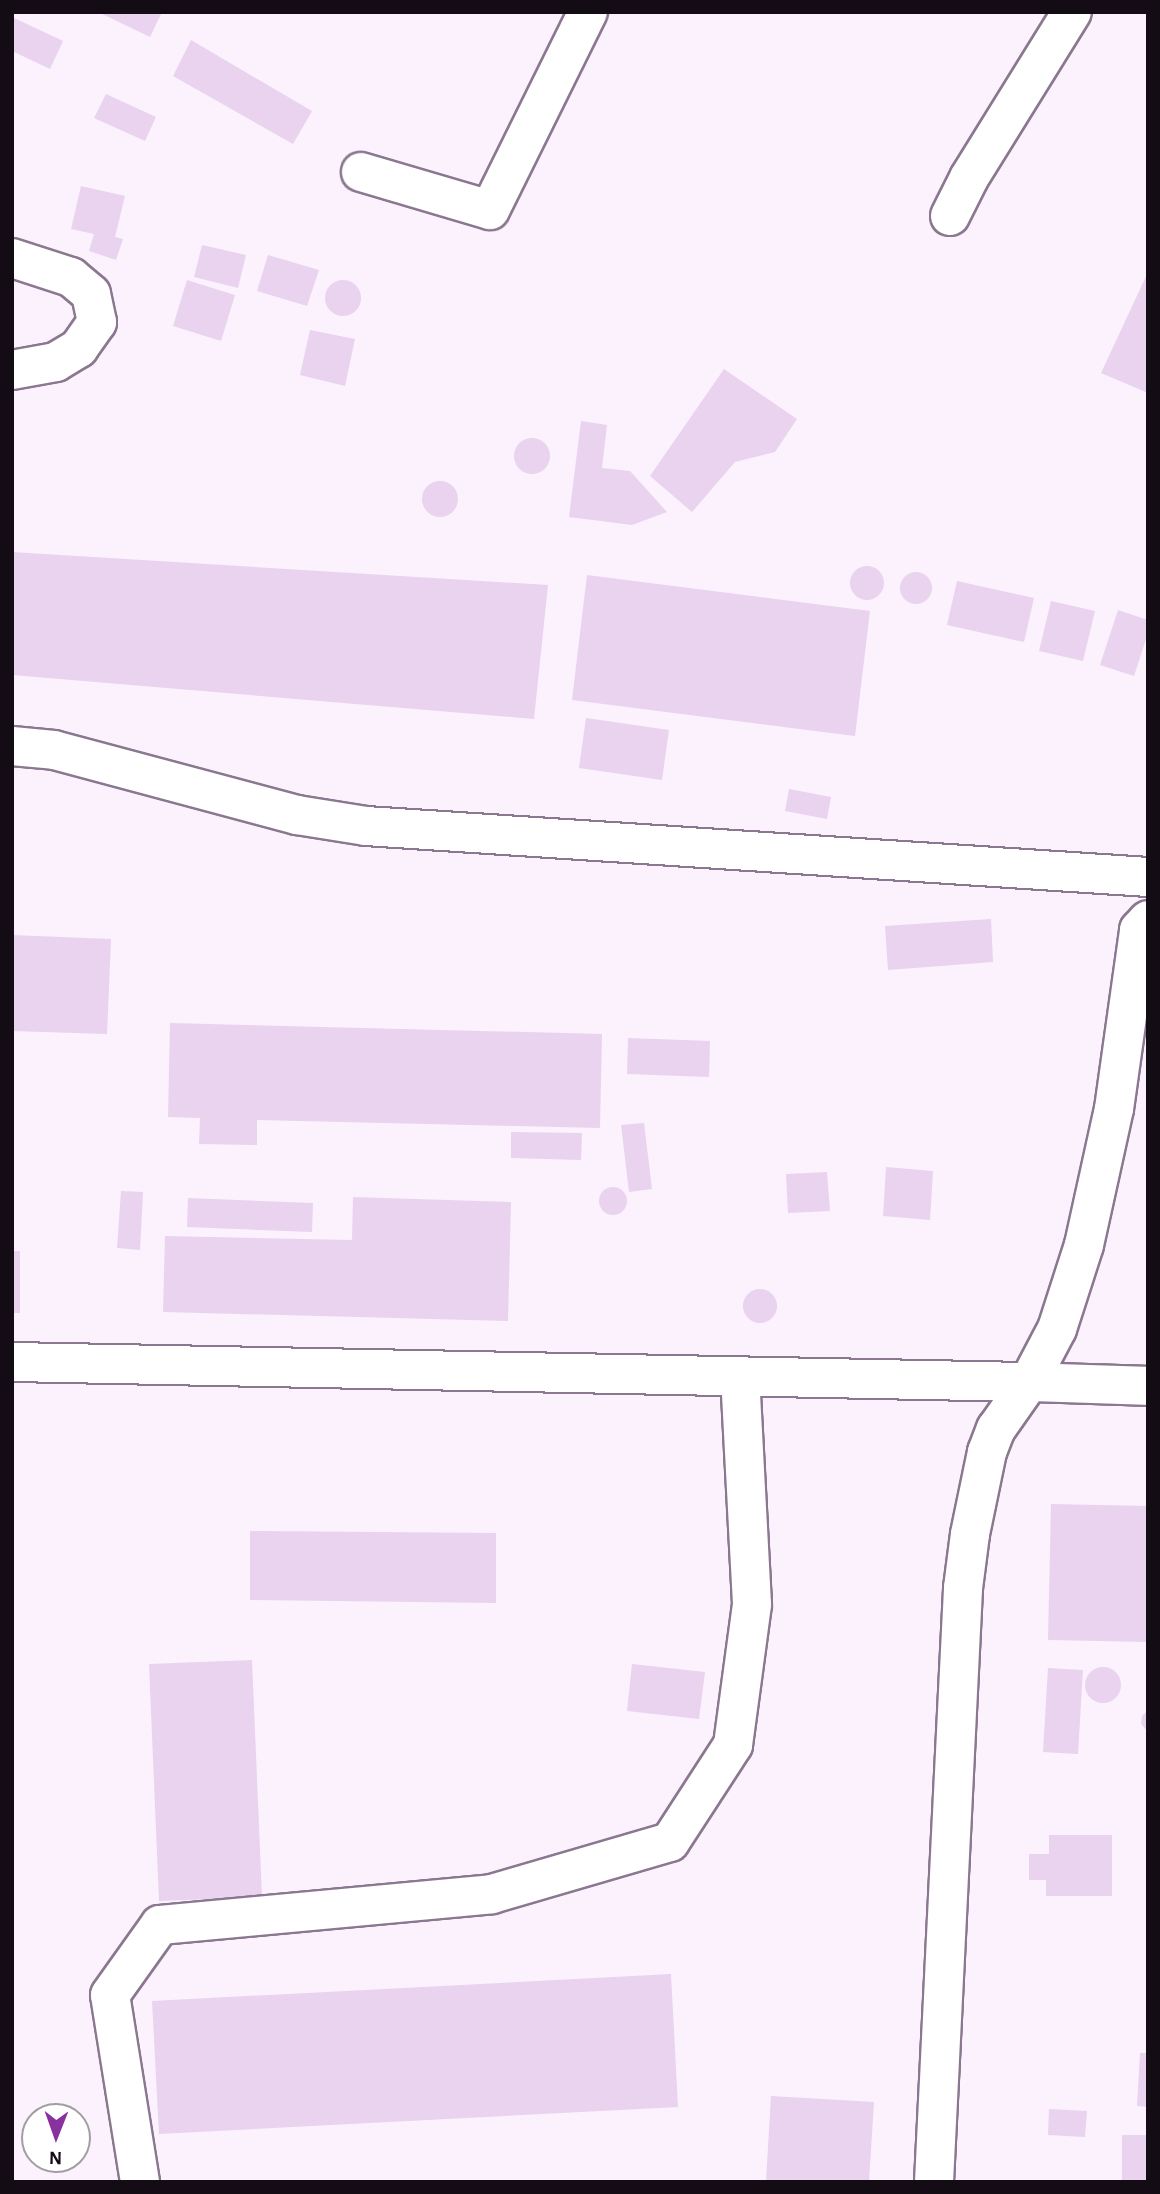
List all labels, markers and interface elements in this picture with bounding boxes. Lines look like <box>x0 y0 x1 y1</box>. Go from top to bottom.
north arrow <box>21 2103 91 2173</box>
text: N <box>49 2148 62 2167</box>

